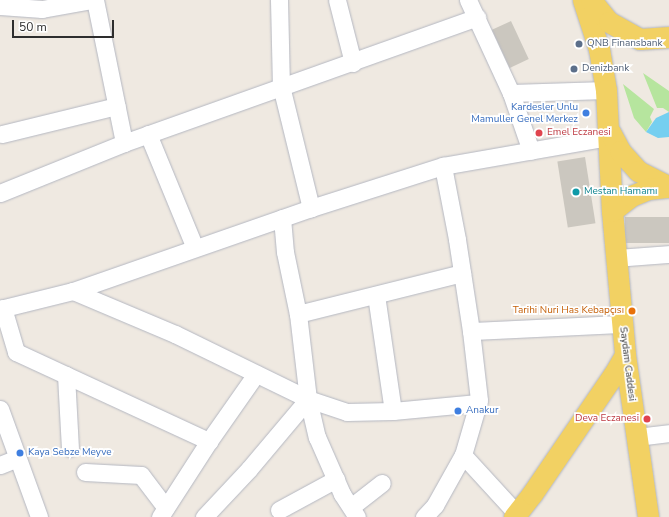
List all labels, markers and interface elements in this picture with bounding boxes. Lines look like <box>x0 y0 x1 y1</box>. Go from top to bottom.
scale bar <box>14 12 116 38</box>
text: 50 m <box>19 19 47 35</box>
place label: QNB Finansbank <box>587 38 662 50</box>
marker: QNB Finansbank <box>574 39 584 49</box>
place label: Denizbank <box>582 63 629 75</box>
marker: Denizbank <box>569 64 579 74</box>
place label: Kardesler Unlu Mamuller Genel Merkez <box>471 101 578 124</box>
marker: Kardesler Unlu Mamuller Genel Merkez <box>581 108 591 118</box>
place label: Emel Eczanesi <box>547 127 611 139</box>
marker: Emel Eczanesi <box>534 128 544 138</box>
place label: Mestan Hamamı <box>584 186 657 198</box>
marker: Mestan Hamamı <box>571 187 581 197</box>
place label: Tarihi Nuri Has Kebapçısı <box>513 305 624 317</box>
marker: Tarihi Nuri Has Kebapçısı <box>627 306 637 316</box>
street label: Saydam Caddesi <box>616 326 638 402</box>
place label: Anakur <box>466 405 498 417</box>
marker: Anakur <box>453 406 463 416</box>
place label: Deva Eczanesi <box>575 413 639 425</box>
marker: Deva Eczanesi <box>642 414 652 424</box>
place label: Kaya Sebze Meyve <box>28 447 112 459</box>
marker: Kaya Sebze Meyve <box>15 448 25 458</box>

